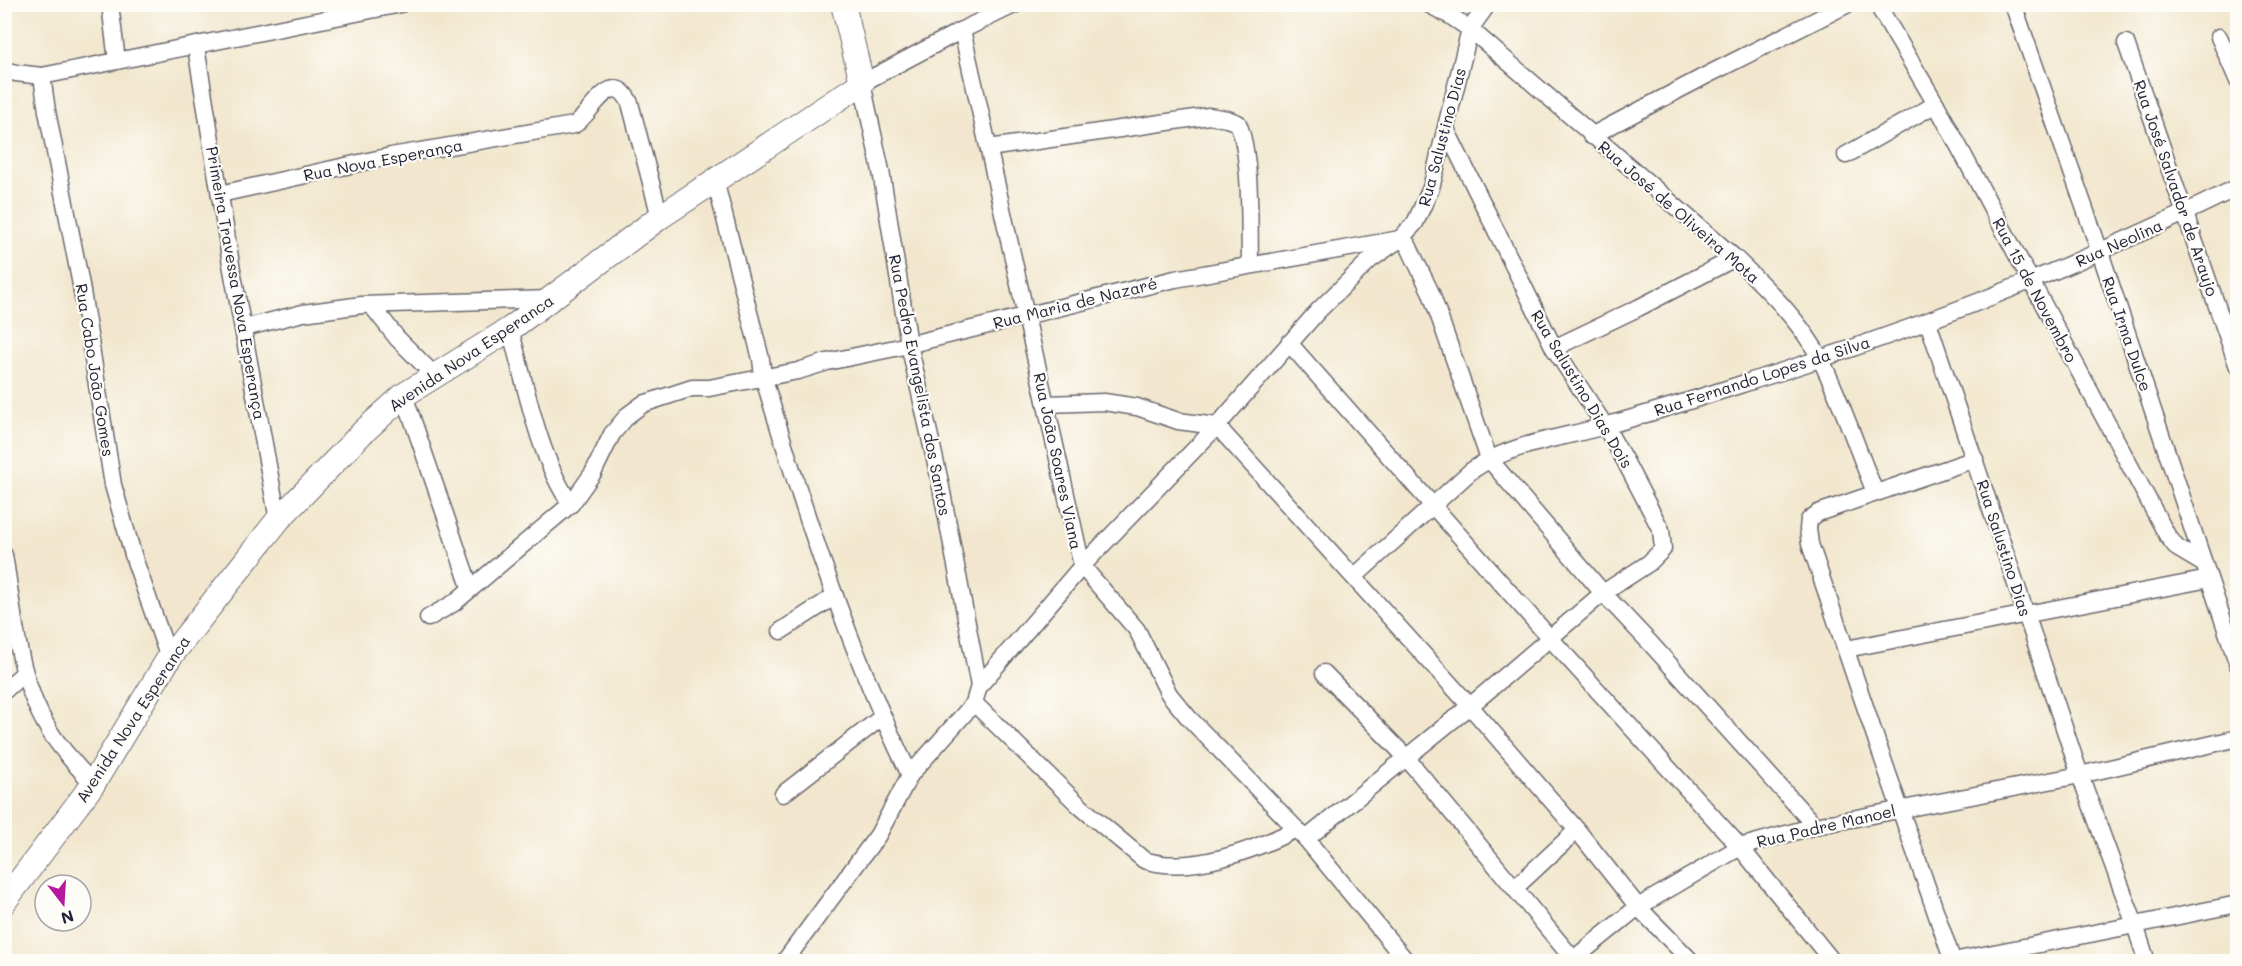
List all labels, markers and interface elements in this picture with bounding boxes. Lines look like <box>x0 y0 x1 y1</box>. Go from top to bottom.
street label: Rua Salustino Dias <box>1413 65 1470 208</box>
street label: Rua José Salvador de Araujo <box>2130 77 2223 299</box>
street label: Rua Nova Esperança <box>301 134 464 185</box>
street label: Rua José de Oliveira Mota <box>1594 136 1765 288</box>
street label: Primeira Travessa Nova Esperança <box>202 145 271 421</box>
street label: Rua 15 de Novembro <box>1988 214 2083 366</box>
street label: Rua Neolina <box>2072 214 2166 271</box>
street label: Rua Pedro Evangelista dos Santos <box>885 252 956 517</box>
street label: Rua Maria de Nazaré <box>991 272 1159 333</box>
street label: Rua Irma Dulce <box>2098 274 2157 394</box>
street label: Rua Cabo João Gomes <box>71 282 120 458</box>
street label: Avenida Nova Esperanca <box>384 289 557 416</box>
street label: Rua Salustino Dias Dois <box>1527 306 1638 472</box>
street label: Rua Fernando Lopes da Silva <box>1651 331 1872 420</box>
street label: Rua João Soares Viana <box>1029 371 1088 551</box>
street label: Rua Salustino Dias <box>1972 477 2037 619</box>
street label: Avenida Nova Esperanca <box>71 631 194 806</box>
street label: Rua Padre Manoel <box>1754 799 1897 852</box>
north arrow <box>33 873 93 933</box>
text: N <box>59 906 76 930</box>

